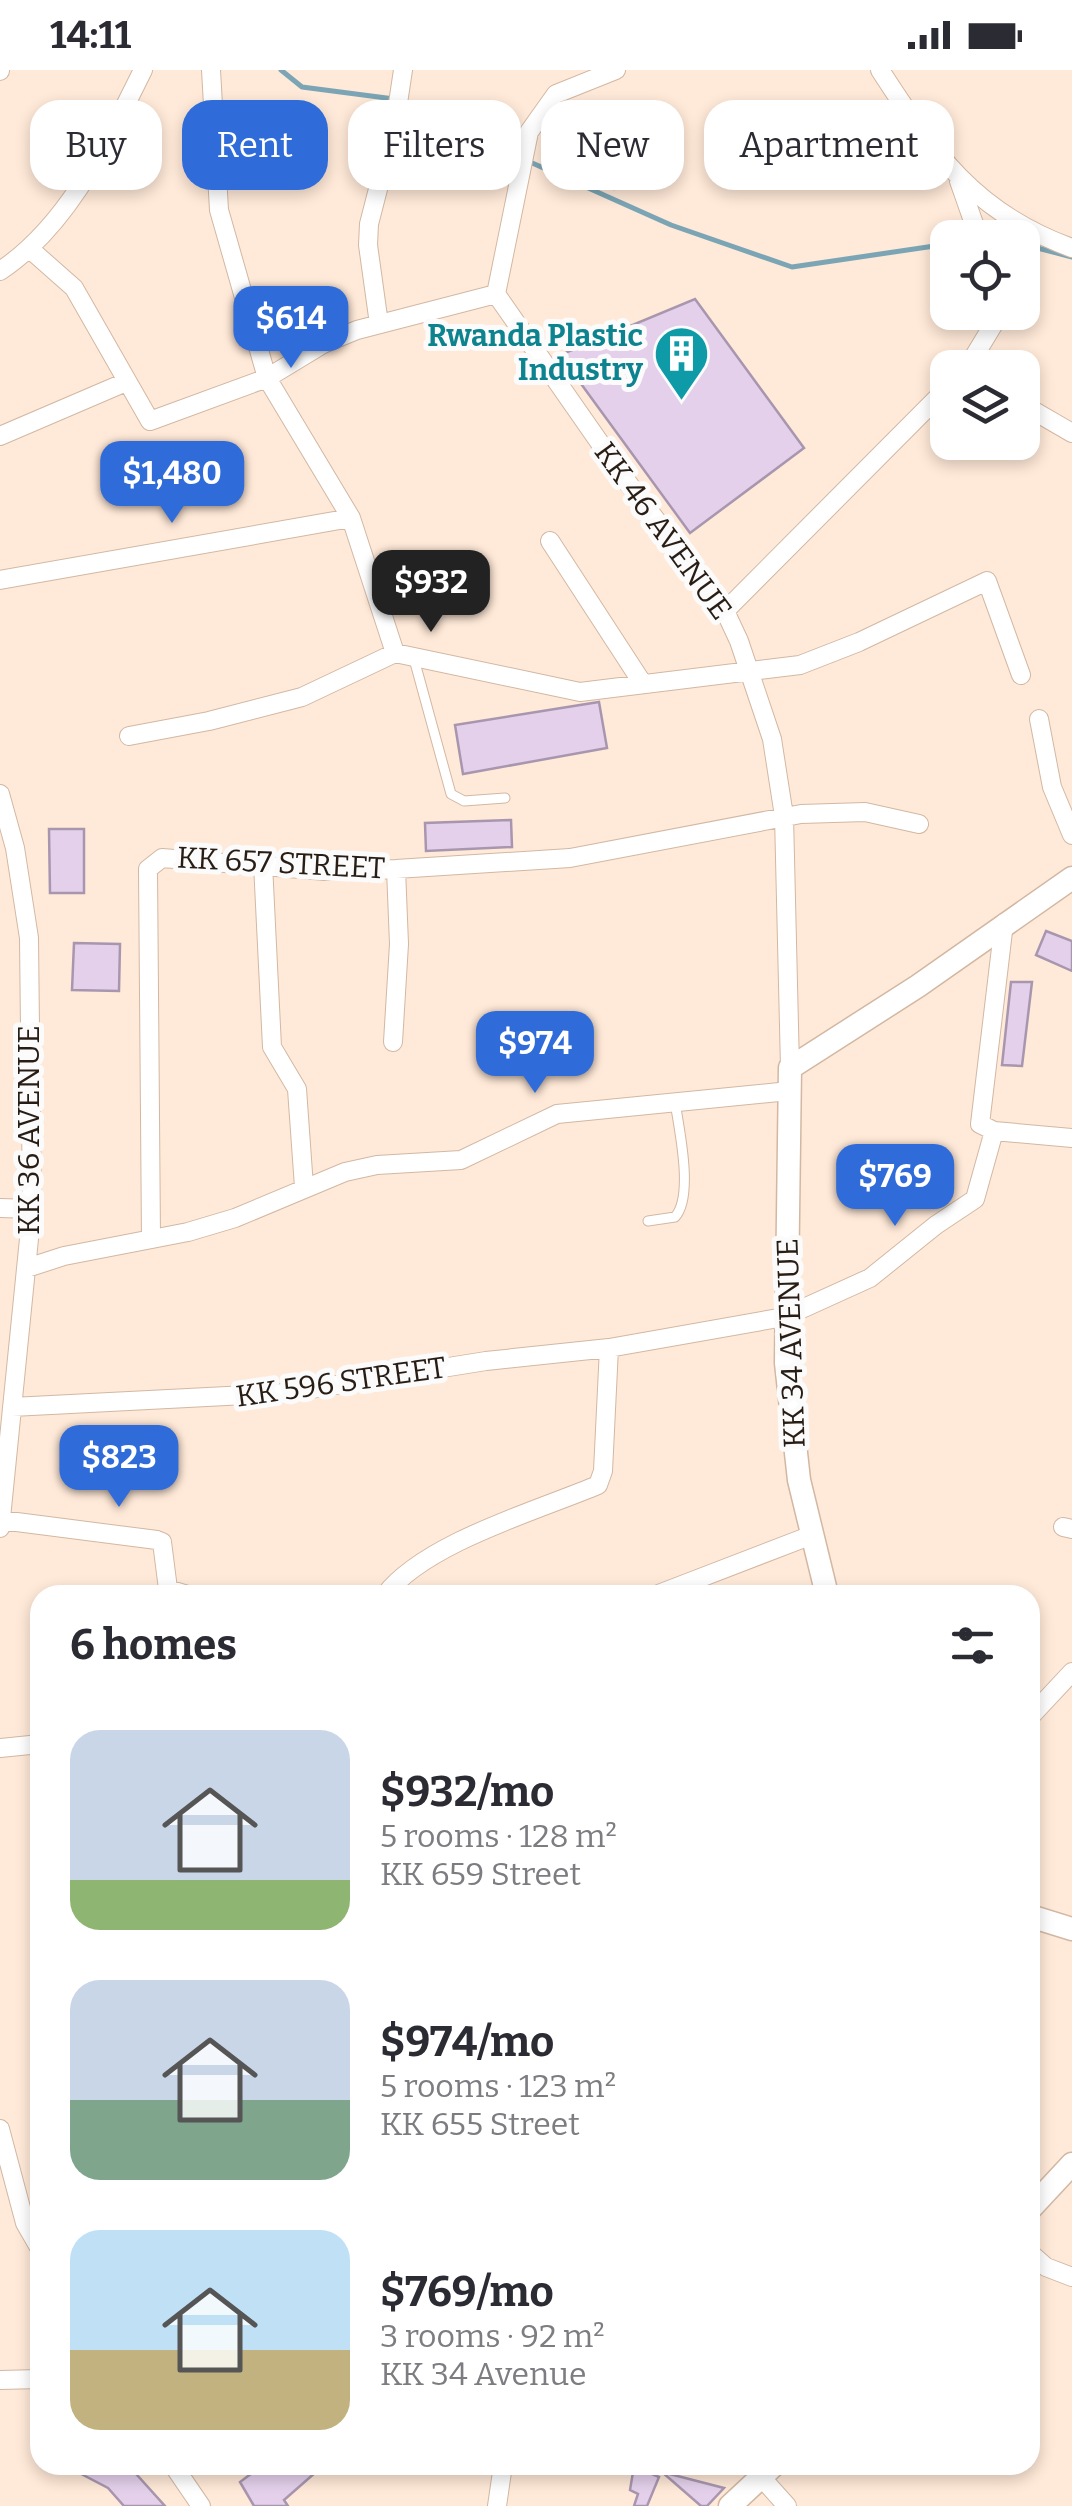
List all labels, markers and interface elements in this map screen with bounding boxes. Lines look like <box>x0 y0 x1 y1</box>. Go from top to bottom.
text: 14:11 <box>50 12 131 58</box>
chip: Buy <box>30 100 162 190</box>
chip: Rent <box>182 100 328 190</box>
chip: Filters <box>348 100 521 190</box>
chip: New <box>541 100 684 190</box>
chip: Apartment <box>704 100 954 190</box>
map controls <box>930 220 1040 460</box>
button: locate <box>930 220 1040 330</box>
pin: $614 <box>232 286 350 371</box>
text: $614 <box>255 299 327 337</box>
place label: Rwanda Plastic Industry <box>427 318 643 388</box>
building icon: Rwanda Plastic Industry <box>652 323 712 402</box>
button: layers <box>930 350 1040 460</box>
street label: KK 46 AVENUE <box>587 435 739 627</box>
pin: $1,480 <box>91 441 253 526</box>
text: $1,480 <box>122 454 222 492</box>
pin: $932 <box>372 550 490 635</box>
text: $932 <box>394 563 468 601</box>
street label: KK 657 STREET <box>176 840 386 886</box>
pin: $974 <box>476 1011 594 1096</box>
text: $974 <box>498 1024 572 1062</box>
street label: KK 36 AVENUE <box>11 1025 47 1235</box>
pin: $769 <box>836 1144 954 1229</box>
text: $769 <box>858 1157 932 1195</box>
street label: KK 34 AVENUE <box>769 1238 813 1448</box>
street label: KK 596 STREET <box>234 1349 448 1415</box>
pin: $823 <box>60 1425 178 1510</box>
text: $823 <box>81 1438 157 1476</box>
icon: filters <box>945 1618 1000 1673</box>
text: 6 homes <box>70 1620 237 1670</box>
text: $932/mo <box>380 1767 554 1817</box>
icon: home <box>150 1770 270 1890</box>
text: 5 rooms · 128 m² <box>380 1817 617 1855</box>
text: KK 659 Street <box>380 1855 581 1893</box>
text: $974/mo <box>380 2017 554 2067</box>
icon: home <box>150 2020 270 2140</box>
text: 5 rooms · 123 m² <box>380 2067 616 2105</box>
text: KK 655 Street <box>380 2105 580 2143</box>
text: $769/mo <box>380 2267 554 2317</box>
icon: home <box>150 2270 270 2390</box>
text: 3 rooms · 92 m² <box>380 2317 605 2355</box>
text: KK 34 Avenue <box>380 2355 587 2393</box>

